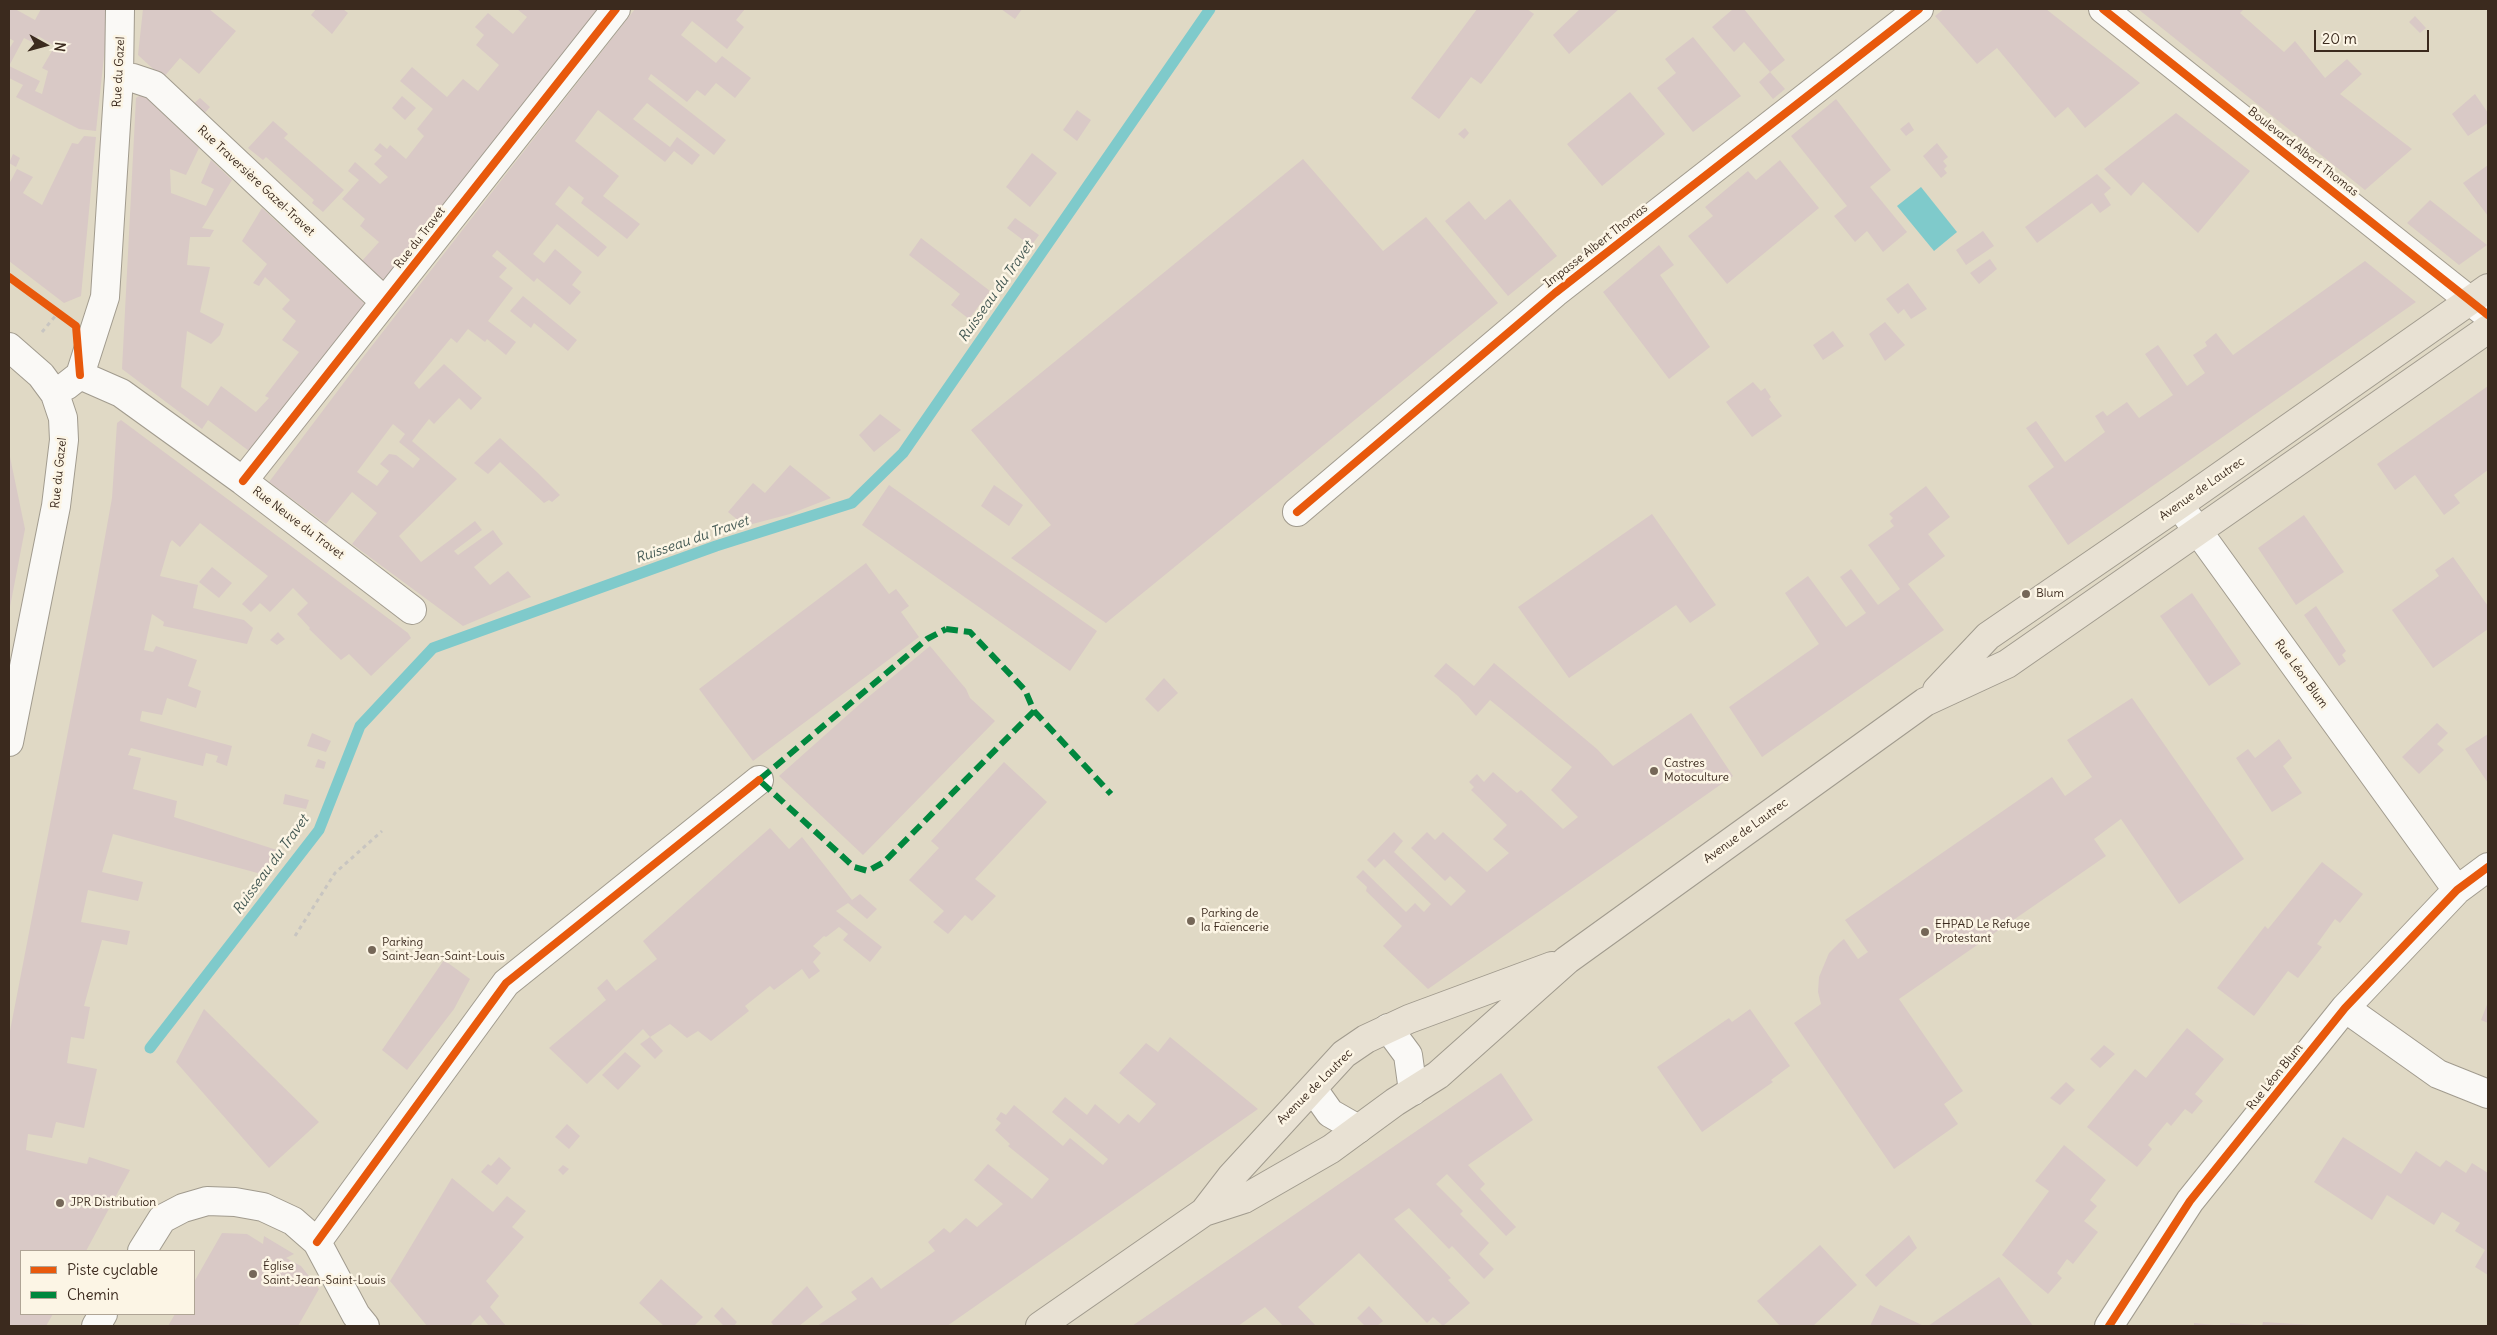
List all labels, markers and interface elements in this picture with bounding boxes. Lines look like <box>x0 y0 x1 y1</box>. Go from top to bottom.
north arrow <box>20 20 70 70</box>
scale bar <box>2317 20 2432 52</box>
text: 20 m <box>2322 29 2357 48</box>
street label: Rue du Gazel <box>110 36 128 108</box>
text: N <box>50 41 69 53</box>
street label: Boulevard Albert Thomas <box>2245 104 2361 200</box>
street label: Rue Traversière Gazel-Travet <box>195 123 317 239</box>
street label: Impasse Albert Thomas <box>1541 201 1651 291</box>
street label: Rue du Travet <box>391 204 449 272</box>
water label: Ruisseau du Travet <box>955 239 1037 345</box>
street label: Rue du Gazel <box>48 437 70 509</box>
street label: Avenue de Lautrec <box>2157 454 2247 524</box>
street label: Rue Neuve du Travet <box>249 484 347 562</box>
water label: Ruisseau du Travet <box>633 513 751 567</box>
place label: Blum <box>2036 587 2064 601</box>
marker: Blum <box>2020 588 2032 600</box>
street label: Rue Léon Blum <box>2271 637 2331 711</box>
place label: Castres Motoculture <box>1664 757 1729 785</box>
marker: Castres Motoculture <box>1648 765 1660 777</box>
street label: Avenue de Lautrec <box>1701 796 1791 866</box>
water label: Ruisseau du Travet <box>229 812 313 918</box>
place label: Parking de la Faïencerie <box>1201 907 1269 935</box>
marker: Parking de la Faïencerie <box>1185 915 1197 927</box>
place label: EHPAD Le Refuge Protestant <box>1935 918 2030 946</box>
marker: EHPAD Le Refuge Protestant <box>1919 926 1931 938</box>
place label: Parking Saint-Jean-Saint-Louis <box>382 936 505 964</box>
marker: Parking Saint-Jean-Saint-Louis <box>366 944 378 956</box>
street label: Rue Léon Blum <box>2244 1041 2306 1113</box>
street label: Avenue de Lautrec <box>1274 1046 1356 1128</box>
place label: JPR Distribution <box>70 1196 156 1210</box>
marker: JPR Distribution <box>54 1197 66 1209</box>
legend <box>20 1250 195 1315</box>
text: Piste cyclable <box>67 1260 158 1279</box>
place label: Église Saint-Jean-Saint-Louis <box>263 1260 386 1288</box>
marker: Église Saint-Jean-Saint-Louis <box>247 1268 259 1280</box>
text: Chemin <box>67 1285 119 1304</box>

